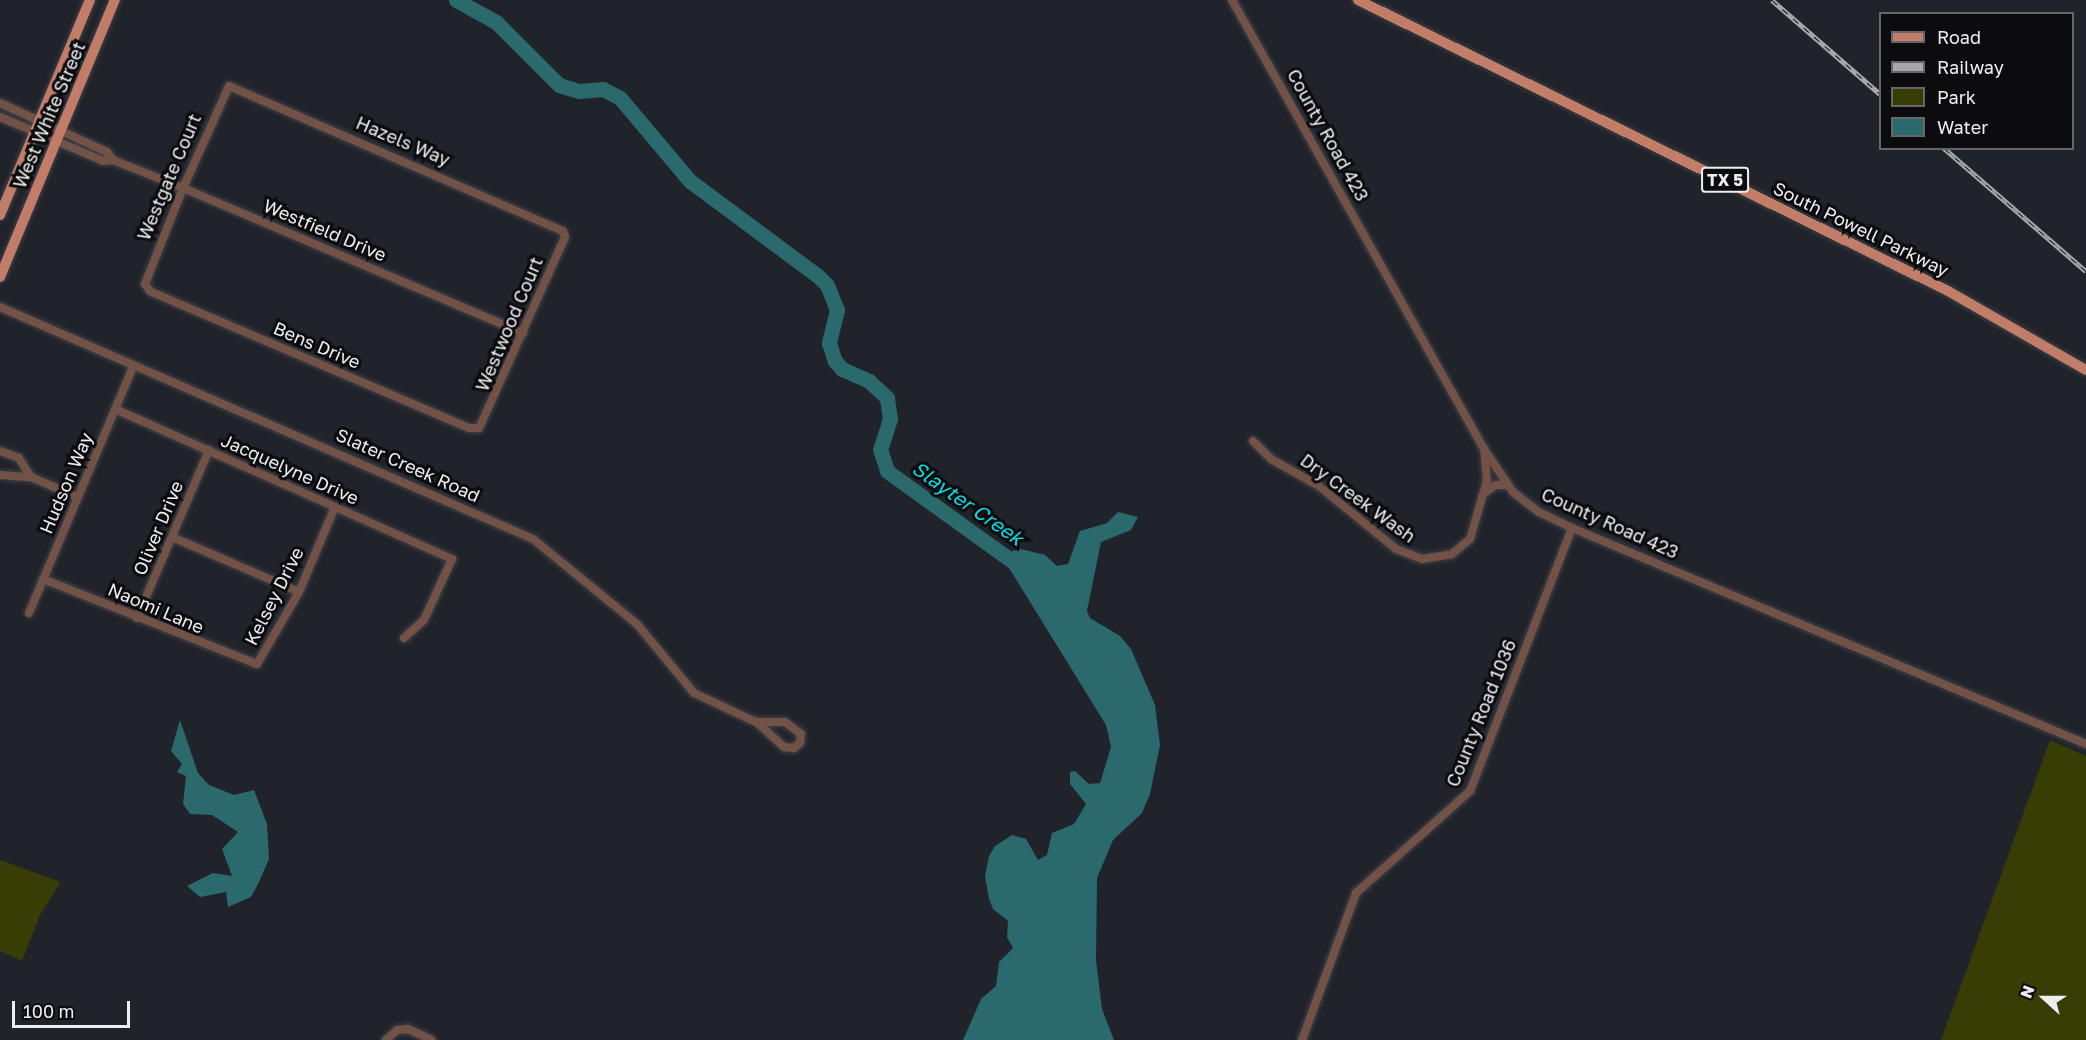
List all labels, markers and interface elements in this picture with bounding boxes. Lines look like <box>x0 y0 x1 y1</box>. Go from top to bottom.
legend <box>1879 12 2074 150</box>
text: Road <box>1937 26 1981 48</box>
street label: West White Street <box>8 39 90 191</box>
text: Railway <box>1937 56 2004 78</box>
street label: County Road 423 <box>1283 65 1373 205</box>
text: Park <box>1937 86 1976 108</box>
street label: Westgate Court <box>133 110 205 244</box>
street label: Hazels Way <box>353 112 453 170</box>
text: Water <box>1937 116 1988 138</box>
road number: TX 5 <box>1701 167 1749 193</box>
street label: South Powell Parkway <box>1770 177 1952 281</box>
street label: Westfield Drive <box>260 194 390 266</box>
street label: Westwood Court <box>471 254 547 394</box>
street label: Bens Drive <box>270 317 364 373</box>
street label: Slater Creek Road <box>333 424 483 506</box>
street label: Hudson Way <box>35 429 97 537</box>
street label: Jacquelyne Drive <box>218 429 362 509</box>
street label: Dry Creek Wash <box>1296 449 1420 547</box>
water label: Slayter Creek <box>908 456 1028 550</box>
street label: Oliver Drive <box>128 478 188 578</box>
street label: County Road 423 <box>1538 483 1682 563</box>
street label: Kelsey Drive <box>240 543 308 649</box>
street label: Naomi Lane <box>105 578 207 638</box>
street label: County Road 1036 <box>1442 636 1520 790</box>
north arrow <box>2014 968 2074 1028</box>
text: N <box>2016 982 2039 1001</box>
scale bar <box>15 989 134 1027</box>
text: 100 m <box>23 1000 74 1022</box>

